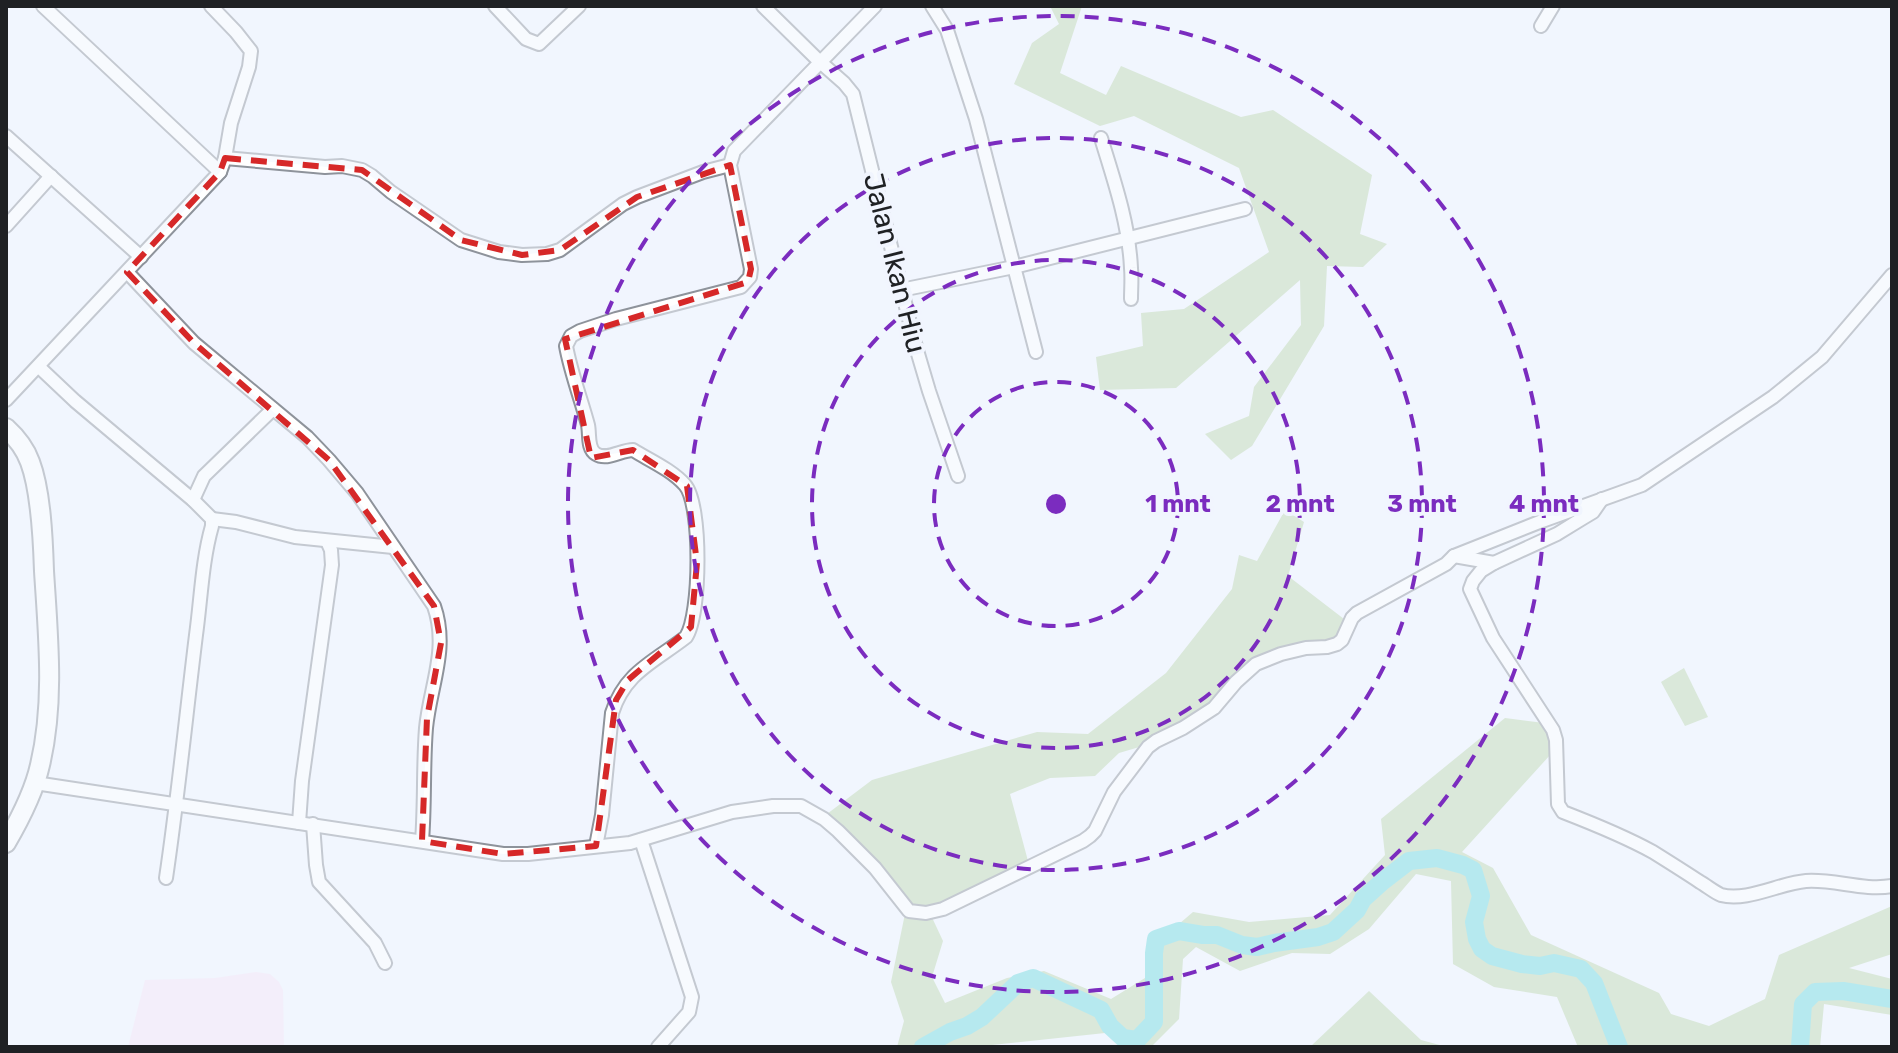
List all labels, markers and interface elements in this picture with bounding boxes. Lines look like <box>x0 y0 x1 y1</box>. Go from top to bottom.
street label: Jalan Ikan Hiu <box>857 170 933 356</box>
centre of rings <box>1042 490 1070 518</box>
text: 1 mnt <box>1145 490 1211 518</box>
text: 2 mnt <box>1265 490 1335 518</box>
text: 3 mnt <box>1387 490 1457 518</box>
text: 4 mnt <box>1509 490 1579 518</box>

